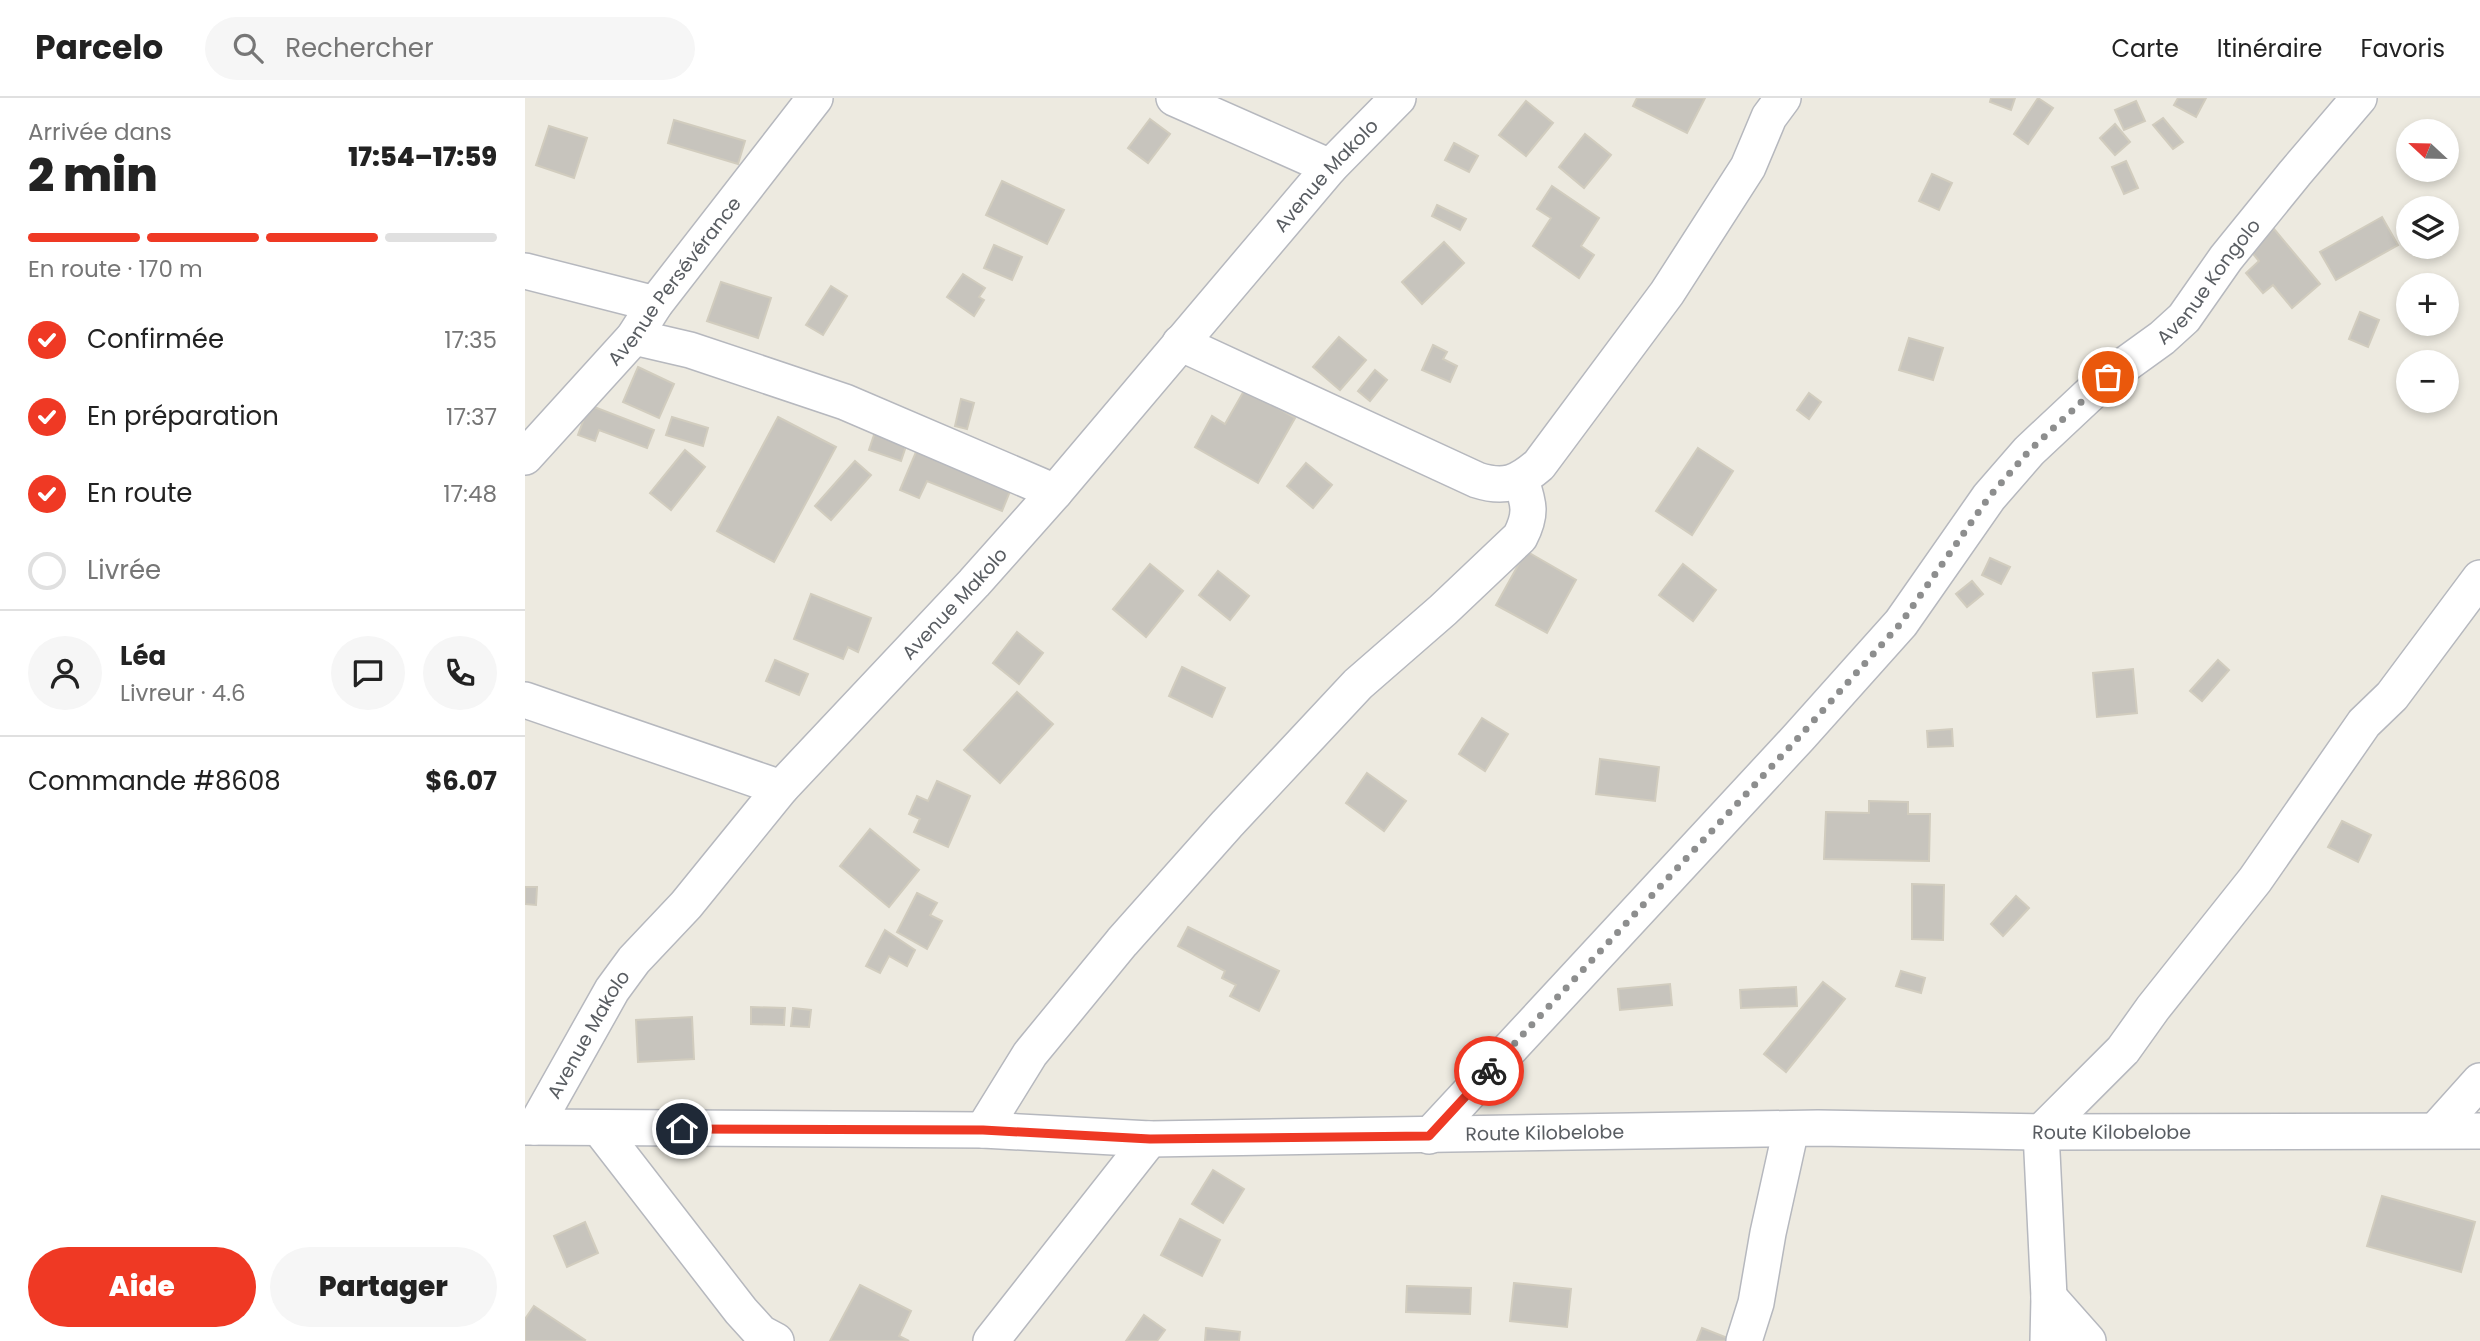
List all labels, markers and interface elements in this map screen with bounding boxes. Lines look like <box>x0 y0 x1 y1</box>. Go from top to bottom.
search box <box>205 17 695 80</box>
text: Parcelo <box>35 24 163 71</box>
icon: search <box>229 29 267 67</box>
text: Rechercher <box>285 30 434 66</box>
text: Carte <box>2111 32 2179 65</box>
text: Itinéraire <box>2217 32 2322 65</box>
text: Favoris <box>2360 32 2445 65</box>
street label: Avenue Makolo <box>1268 113 1384 238</box>
text: Arrivée dans <box>28 116 172 148</box>
north arrow <box>2396 119 2459 182</box>
map controls <box>2396 119 2459 413</box>
text: 17:54–17:59 <box>348 139 497 175</box>
text: 2 min <box>28 143 158 207</box>
street label: Avenue Persévérance <box>601 191 747 372</box>
button: layers <box>2396 196 2459 259</box>
street label: Avenue Kongolo <box>2151 213 2267 351</box>
text: En route · 170 m <box>28 253 203 285</box>
button: + <box>2396 273 2459 336</box>
icon: check <box>28 321 66 359</box>
text: Confirmée <box>87 321 224 357</box>
text: 17:35 <box>444 324 497 356</box>
pin <box>2078 347 2138 407</box>
button: − <box>2396 350 2459 413</box>
icon: bag <box>2089 358 2127 396</box>
icon: check <box>28 398 66 436</box>
text: En préparation <box>87 398 279 434</box>
text: 17:37 <box>446 401 497 433</box>
icon: check <box>28 475 66 513</box>
text: En route <box>87 475 192 511</box>
text: 17:48 <box>443 478 497 510</box>
street label: Avenue Makolo <box>896 542 1014 666</box>
text: Livrée <box>87 552 161 588</box>
button: person <box>28 636 102 710</box>
button: chat <box>331 636 405 710</box>
button: phone <box>423 636 497 710</box>
text: Léa <box>120 638 166 674</box>
text: Livreur · 4.6 <box>120 677 246 709</box>
text: Commande #8608 <box>28 763 281 799</box>
text: $6.07 <box>425 763 497 799</box>
street label: Avenue Makolo <box>541 964 636 1104</box>
courier <box>1454 1036 1524 1106</box>
icon: bike <box>1470 1052 1508 1090</box>
pin <box>652 1099 712 1159</box>
icon: home <box>663 1110 701 1148</box>
street label: Route Kilobelobe <box>1465 1118 1624 1148</box>
street label: Route Kilobelobe <box>2032 1119 2191 1146</box>
button: Aide <box>28 1247 256 1327</box>
button: Partager <box>270 1247 497 1327</box>

